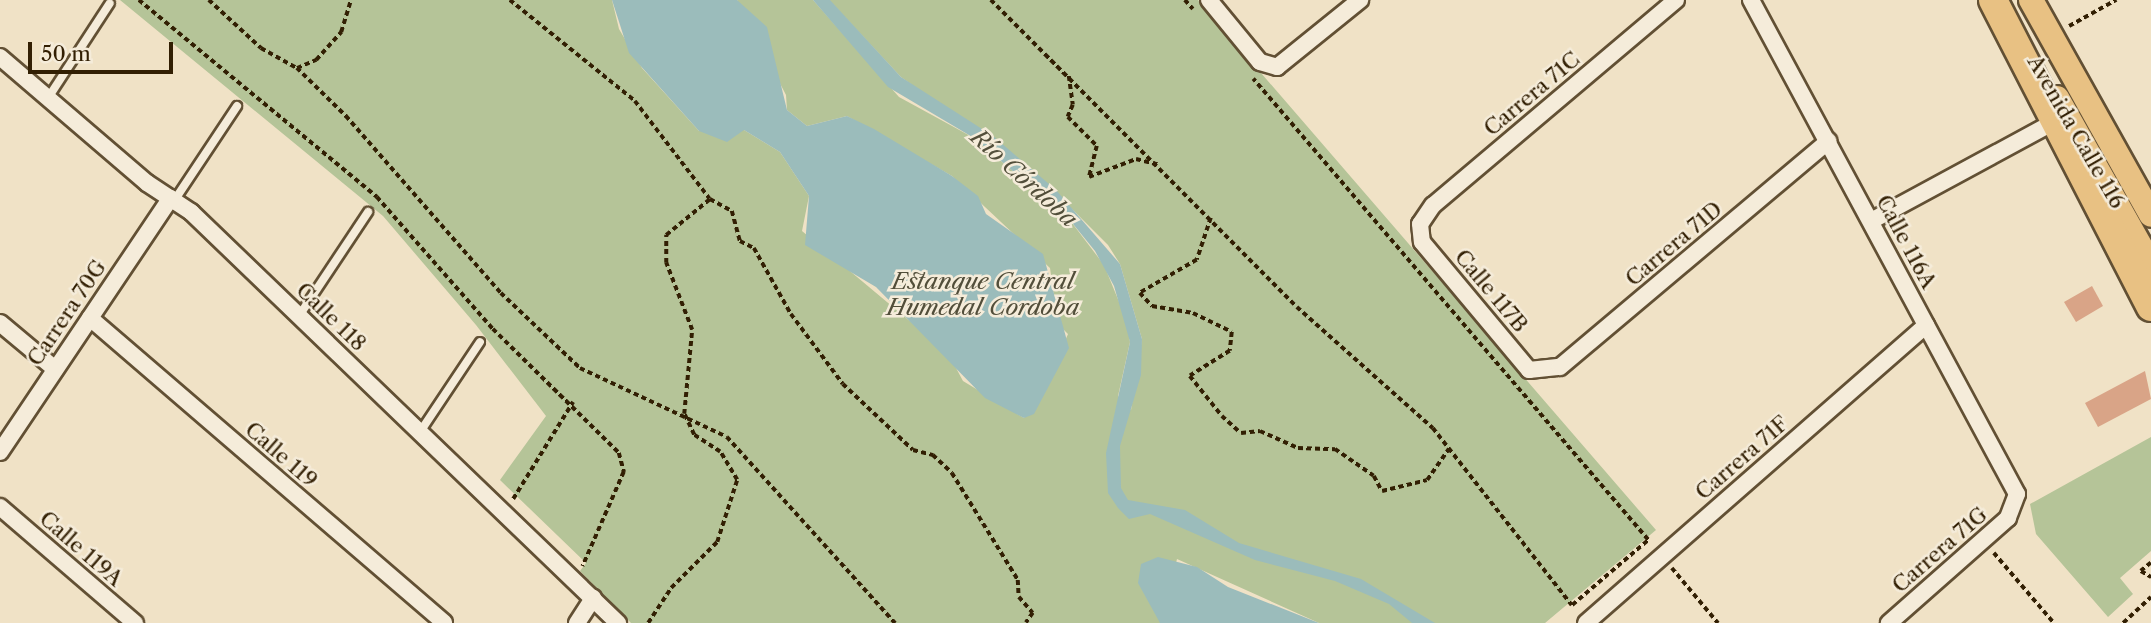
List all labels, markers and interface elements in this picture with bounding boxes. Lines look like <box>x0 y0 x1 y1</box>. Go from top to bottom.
scale bar <box>32 28 177 72</box>
text: 50 m <box>41 41 91 66</box>
street label: Carrera 71C <box>1479 47 1585 141</box>
street label: Avenida Calle 116 <box>2022 51 2130 213</box>
water label: Río Córdoba <box>965 123 1083 233</box>
street label: Calle 116A <box>1871 191 1941 293</box>
street label: Carrera 71D <box>1621 196 1727 292</box>
street label: Calle 117B <box>1449 245 1533 337</box>
street label: Carrera 70G <box>22 255 112 371</box>
water label: Estanque Central Humedal Cordoba <box>887 267 1079 321</box>
street label: Calle 118 <box>291 278 371 356</box>
street label: Carrera 71F <box>1690 411 1794 505</box>
street label: Calle 119 <box>240 417 322 493</box>
street label: Carrera 71G <box>1887 502 1993 598</box>
street label: Calle 119A <box>34 506 128 592</box>

